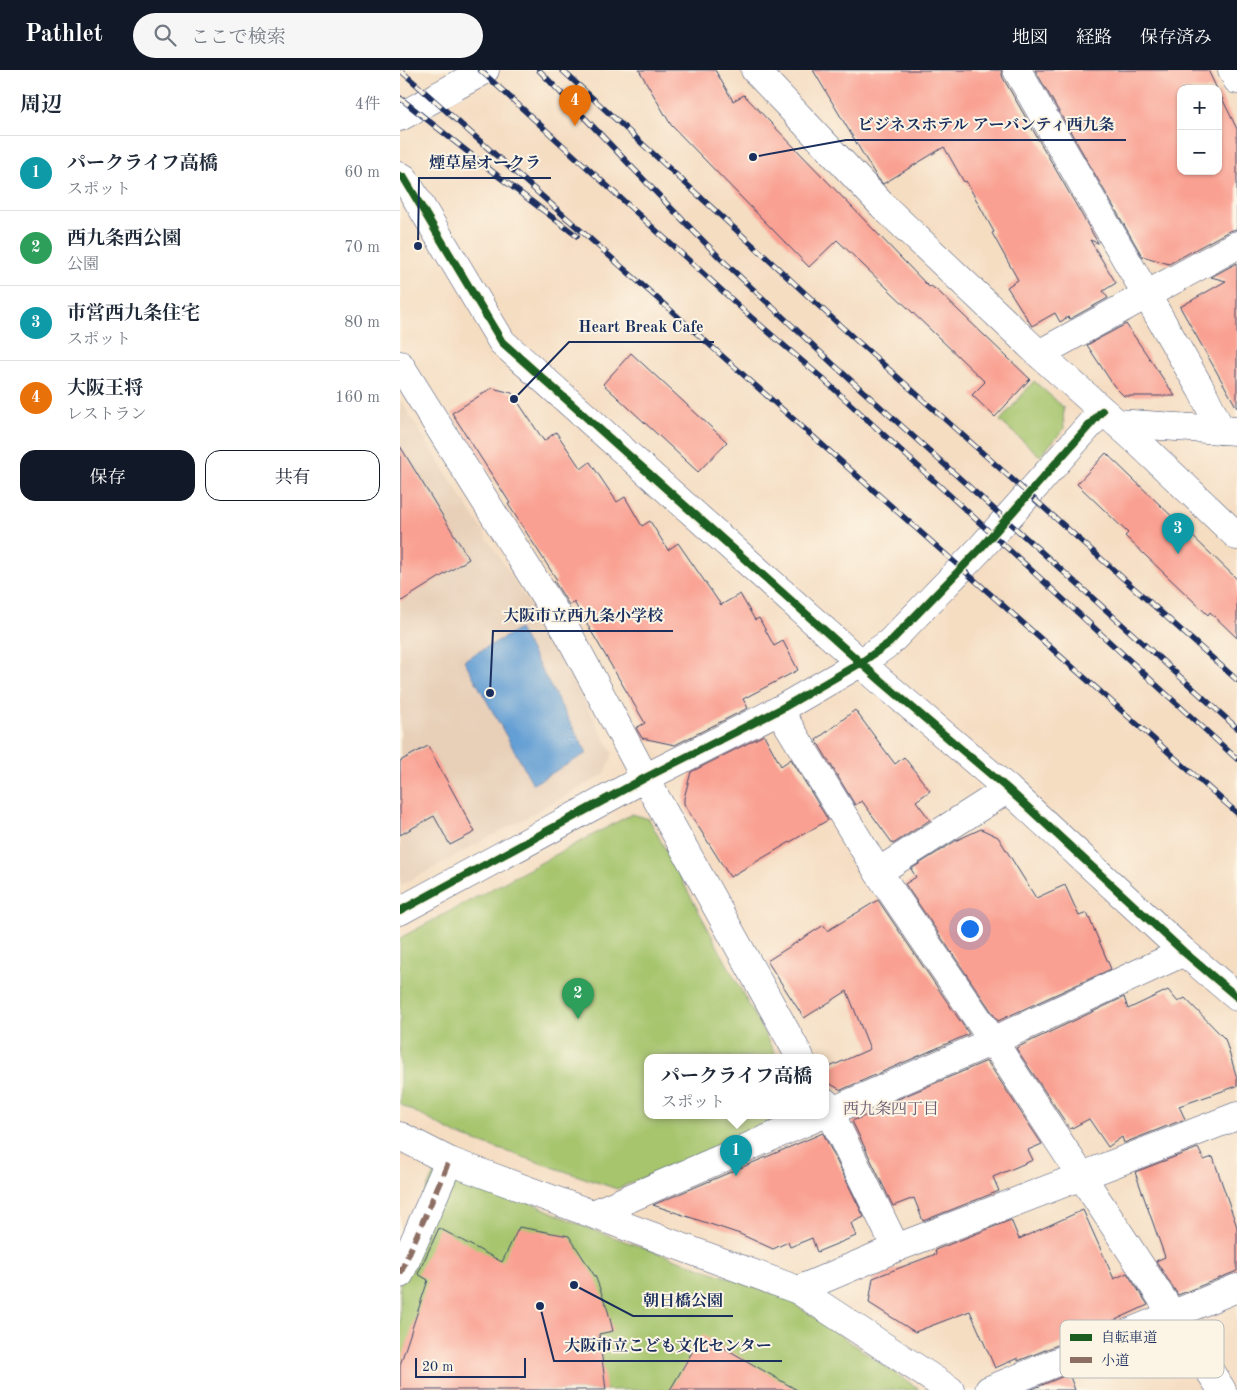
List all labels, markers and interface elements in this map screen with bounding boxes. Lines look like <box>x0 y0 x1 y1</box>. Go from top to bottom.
search box <box>133 13 483 58</box>
icon: search <box>151 21 179 49</box>
text: Pathlet <box>25 23 103 47</box>
text: ここで検索 <box>191 29 286 48</box>
text: 地図 <box>1012 29 1048 47</box>
text: 経路 <box>1076 29 1112 47</box>
text: 保存済み <box>1140 29 1212 47</box>
pin: 4 <box>559 85 591 126</box>
map controls <box>1177 85 1222 175</box>
button: + <box>1177 85 1222 130</box>
text: 周辺 <box>20 95 62 116</box>
text: 4件 <box>355 97 380 113</box>
callout: ビジネスホテル アーバンティ西九条 <box>846 109 1126 140</box>
text: ビジネスホテル アーバンティ西九条 <box>858 116 1114 134</box>
button: − <box>1177 130 1222 175</box>
callout: 煙草屋オークラ <box>419 147 551 178</box>
text: 煙草屋オークラ <box>429 154 541 172</box>
text: パークライフ高橋 <box>67 155 218 174</box>
text: 1 <box>31 165 41 181</box>
text: 60 m <box>344 165 380 181</box>
text: スポット <box>67 182 131 198</box>
text: 西九条西公園 <box>67 230 181 249</box>
text: 2 <box>31 240 41 256</box>
text: 70 m <box>344 240 380 256</box>
text: 公園 <box>67 257 99 273</box>
text: 市営西九条住宅 <box>67 305 200 324</box>
callout: Heart Break Cafe <box>569 311 714 342</box>
text: 3 <box>31 315 41 331</box>
text: 80 m <box>344 315 380 331</box>
text: Heart Break Cafe <box>578 320 704 336</box>
text: スポット <box>67 332 131 348</box>
text: 大阪王将 <box>67 380 143 399</box>
text: 4 <box>31 390 41 406</box>
text: 160 m <box>335 390 380 406</box>
text: レストラン <box>67 407 147 423</box>
button: 保存 <box>20 450 195 501</box>
button: 共有 <box>205 450 380 501</box>
pin: 3 <box>1162 513 1194 554</box>
callout: 大阪市立西九条小学校 <box>493 600 673 631</box>
text: 大阪市立西九条小学校 <box>503 607 664 625</box>
your location <box>957 916 983 942</box>
pin: 2 <box>562 978 594 1019</box>
popup <box>644 1054 829 1119</box>
text: パークライフ高橋 <box>661 1068 812 1087</box>
text: スポット <box>661 1095 725 1111</box>
district label: 西九条四丁目 <box>843 1100 939 1118</box>
pin: 1 <box>720 1135 752 1176</box>
callout: 朝日橋公園 <box>633 1285 733 1316</box>
text: 朝日橋公園 <box>643 1292 723 1310</box>
legend <box>1060 1320 1224 1378</box>
callout: 大阪市立こども文化センター <box>554 1330 782 1361</box>
text: 自転車道 <box>1101 1330 1157 1345</box>
text: 大阪市立こども文化センター <box>564 1337 772 1355</box>
text: 小道 <box>1101 1353 1129 1368</box>
scale bar <box>415 1355 526 1378</box>
text: 20 m <box>422 1360 453 1374</box>

